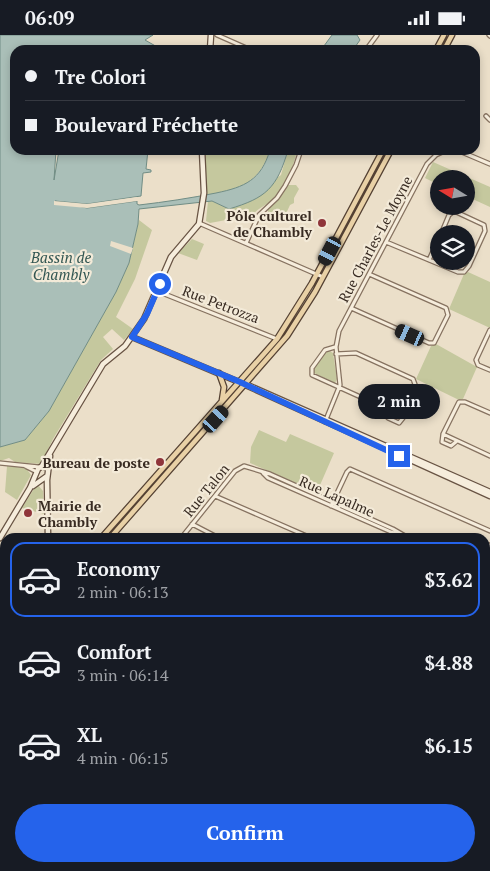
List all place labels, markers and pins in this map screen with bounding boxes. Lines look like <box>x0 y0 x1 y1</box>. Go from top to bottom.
place label: Pôle culturel de Chambly <box>227 206 313 241</box>
marker: Pôle culturel de Chambly <box>316 217 328 229</box>
place label: Bureau de poste <box>42 453 150 472</box>
marker: Bureau de poste <box>154 456 166 468</box>
place label: Mairie de Chambly <box>38 496 102 531</box>
marker: Mairie de Chambly <box>22 507 34 519</box>

